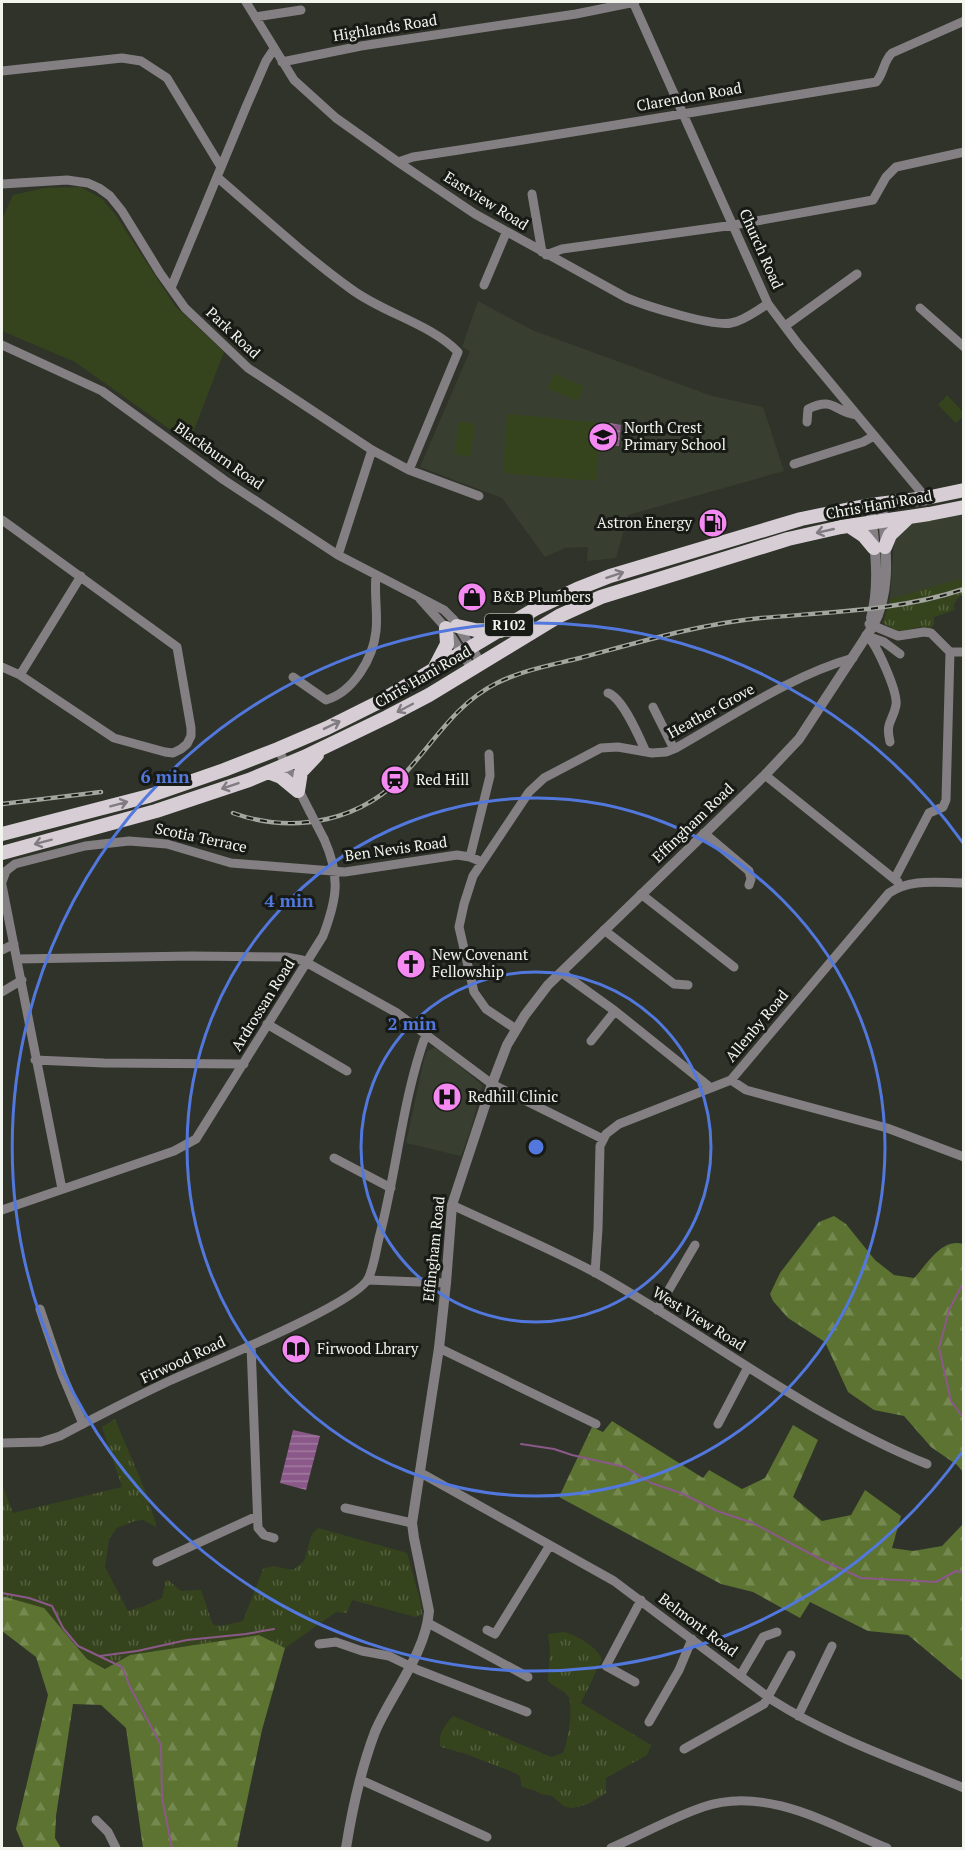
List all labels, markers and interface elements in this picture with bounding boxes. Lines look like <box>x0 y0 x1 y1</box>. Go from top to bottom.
street label: Highlands Road <box>331 9 438 45</box>
street label: Clarendon Road <box>635 77 743 115</box>
street label: Eastview Road <box>441 166 533 234</box>
street label: Church Road <box>735 205 788 292</box>
street label: Park Road <box>202 302 265 362</box>
street label: Blackburn Road <box>171 417 268 493</box>
place label: North Crest Primary School <box>624 417 726 454</box>
school or university icon: North Crest Primary School <box>587 421 619 453</box>
street label: Chris Hani Road <box>824 485 934 523</box>
fuel station icon: Astron Energy <box>697 507 729 539</box>
place label: Astron Energy <box>597 512 692 532</box>
one-way arrow <box>816 526 836 537</box>
one-way arrow <box>605 569 624 580</box>
shop icon: B&B Plumbers <box>456 581 488 613</box>
place label: B&B Plumbers <box>493 586 591 606</box>
road number: R102 <box>485 614 533 636</box>
street label: Chris Hani Road <box>371 640 474 712</box>
street label: Heather Grove <box>664 678 758 742</box>
one-way arrow <box>396 703 414 714</box>
one-way arrow <box>322 719 340 731</box>
text: 6 min <box>140 764 190 788</box>
station icon: Red Hill <box>379 764 411 796</box>
place label: Red Hill <box>416 769 469 789</box>
street label: Effingham Road <box>647 778 737 866</box>
one-way arrow <box>221 782 240 793</box>
one-way arrow <box>109 797 128 809</box>
street label: Scotia Terrace <box>153 818 249 857</box>
street label: Ben Nevis Road <box>343 831 448 865</box>
one-way arrow <box>34 837 53 848</box>
text: 4 min <box>264 888 314 912</box>
place label: New Covenant Fellowship <box>432 944 529 981</box>
church icon: New Covenant Fellowship <box>395 948 427 980</box>
street label: Ardrossan Road <box>226 955 298 1054</box>
street label: Allenby Road <box>720 985 792 1066</box>
text: 2 min <box>387 1011 437 1035</box>
hospital icon: Redhill Clinic <box>431 1081 463 1113</box>
place label: Redhill Clinic <box>468 1086 558 1106</box>
centre of rings <box>526 1137 546 1157</box>
street label: Effingham Road <box>418 1195 448 1303</box>
street label: West View Road <box>649 1282 750 1355</box>
street label: Firwood Road <box>137 1331 228 1387</box>
library icon: Firwood Lbrary <box>280 1333 312 1365</box>
place label: Firwood Lbrary <box>317 1338 419 1358</box>
street label: Belmont Road <box>655 1588 742 1661</box>

